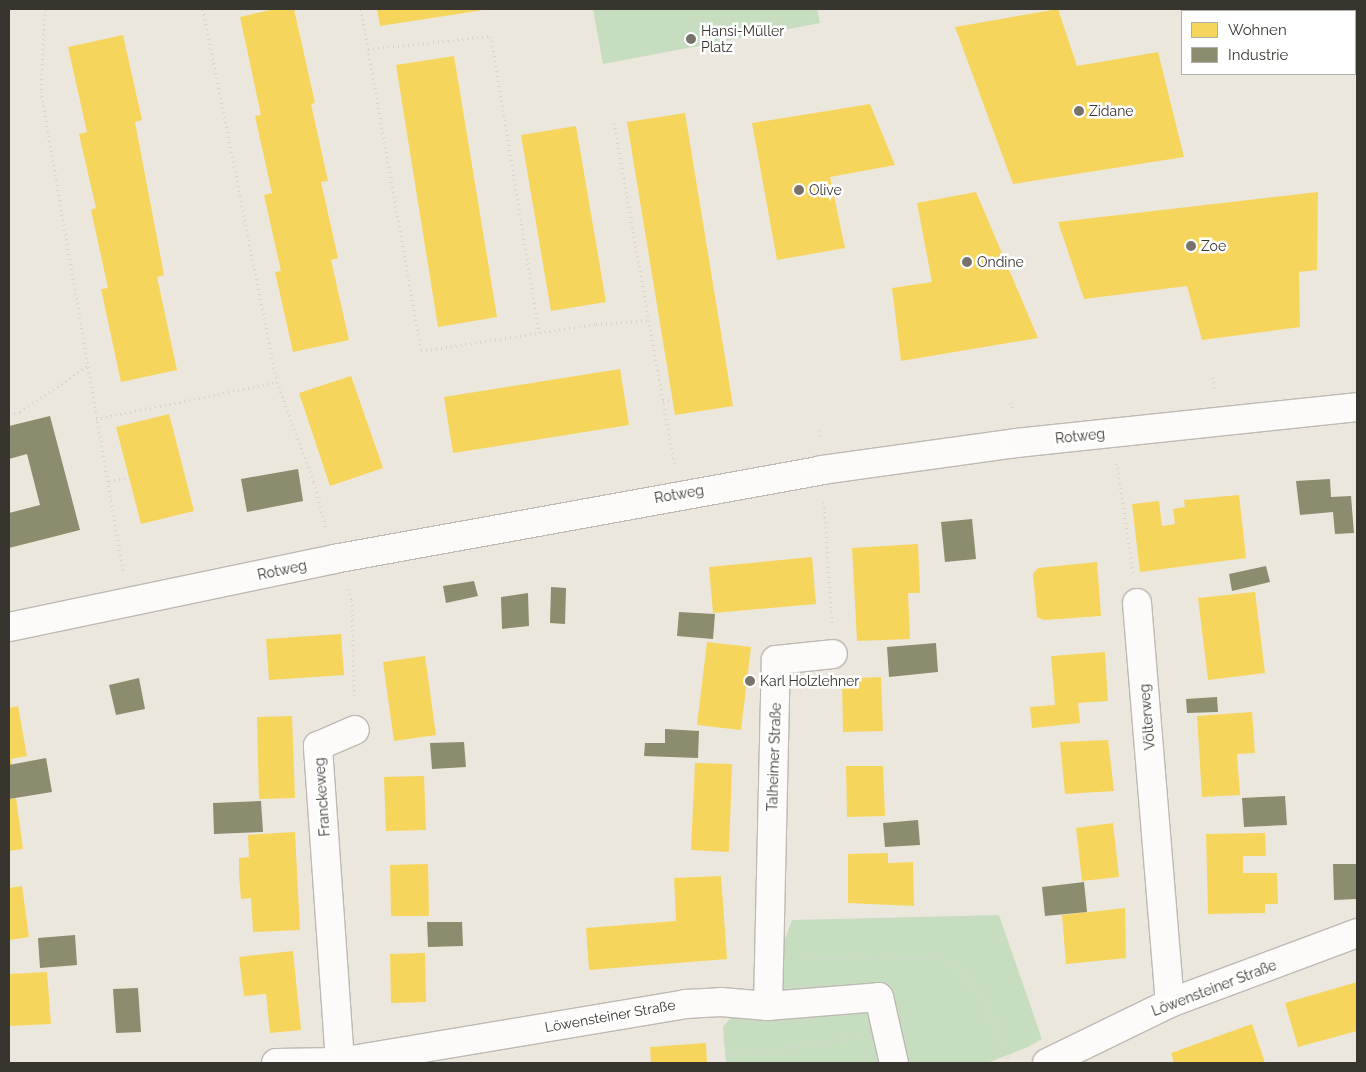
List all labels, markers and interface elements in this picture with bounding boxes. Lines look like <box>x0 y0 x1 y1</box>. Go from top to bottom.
legend <box>1181 10 1356 75</box>
text: Wohnen <box>1228 21 1287 39</box>
place label: Hansi-Müller Platz <box>701 23 784 56</box>
marker: Hansi-Müller Platz <box>685 33 697 45</box>
text: Industrie <box>1228 46 1288 64</box>
place label: Zidane <box>1089 103 1134 119</box>
marker: Zidane <box>1073 105 1085 117</box>
place label: Olive <box>809 182 842 198</box>
marker: Olive <box>793 184 805 196</box>
place label: Zoe <box>1201 238 1226 254</box>
marker: Zoe <box>1185 240 1197 252</box>
place label: Ondine <box>977 254 1024 270</box>
marker: Ondine <box>961 256 973 268</box>
street label: Rotweg <box>1054 425 1106 447</box>
street label: Rotweg <box>653 481 705 507</box>
street label: Rotweg <box>256 557 308 583</box>
place label: Karl Holzlehner <box>760 673 860 689</box>
marker: Karl Holzlehner <box>744 675 756 687</box>
street label: Völterweg <box>1136 683 1158 751</box>
street label: Talheimer Straße <box>764 702 784 812</box>
street label: Franckeweg <box>311 757 333 837</box>
street label: Löwensteiner Straße <box>1149 956 1279 1020</box>
street label: Löwensteiner Straße <box>543 996 677 1036</box>

